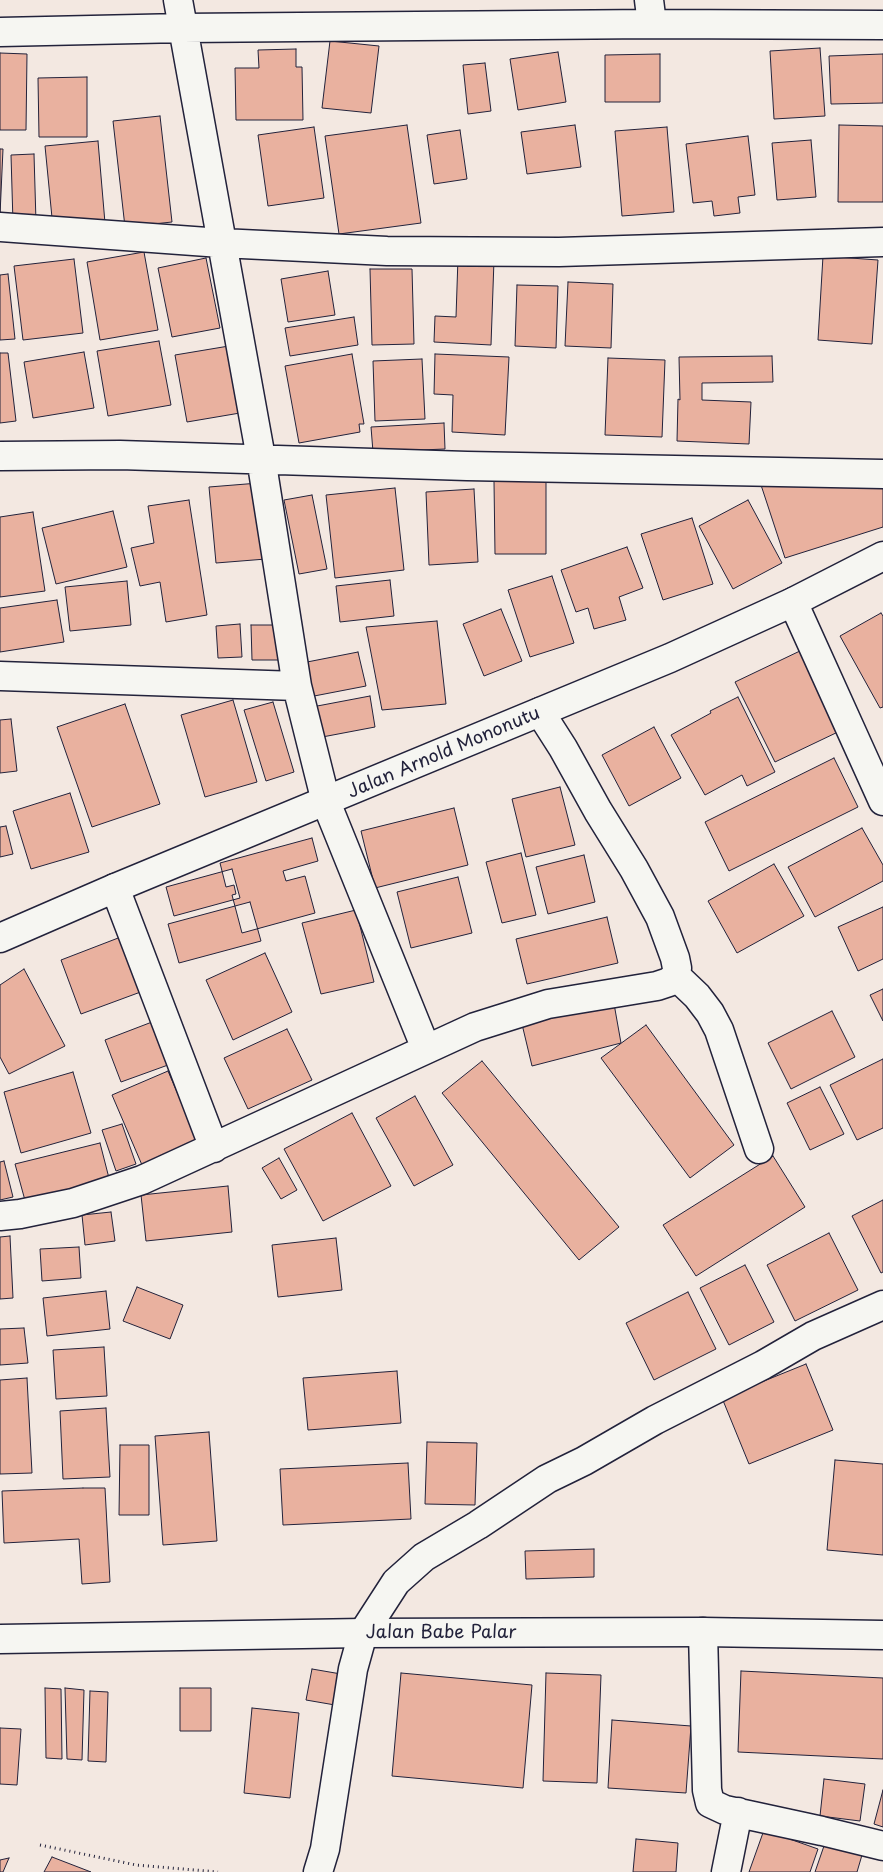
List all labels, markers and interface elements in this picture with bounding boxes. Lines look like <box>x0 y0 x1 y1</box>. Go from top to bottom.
street label: Jalan Arnold Mononutu <box>345 703 543 803</box>
street label: Jalan Babe Palar <box>366 1622 516 1644</box>

